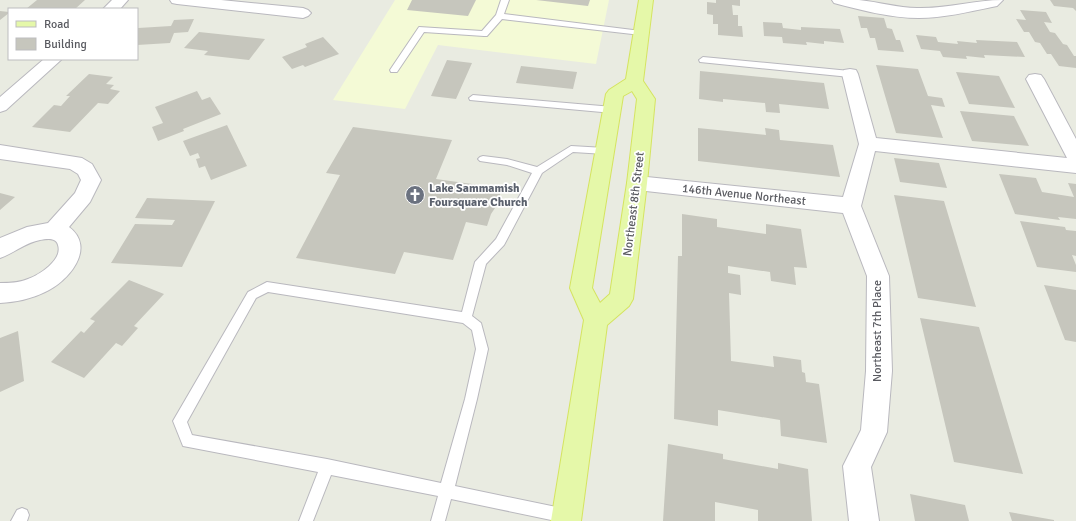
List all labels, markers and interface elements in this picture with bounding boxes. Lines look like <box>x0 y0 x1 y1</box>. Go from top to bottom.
legend <box>8 8 138 60</box>
text: Road <box>44 17 70 32</box>
text: Building <box>44 37 87 52</box>
street label: Northeast 8th Street <box>620 151 648 257</box>
place label: Lake Sammamish Foursquare Church <box>429 181 528 210</box>
street label: 146th Avenue Northeast <box>681 181 807 209</box>
church icon: Lake Sammamish Foursquare Church <box>404 184 426 206</box>
street label: Northeast 7th Place <box>870 280 885 382</box>

